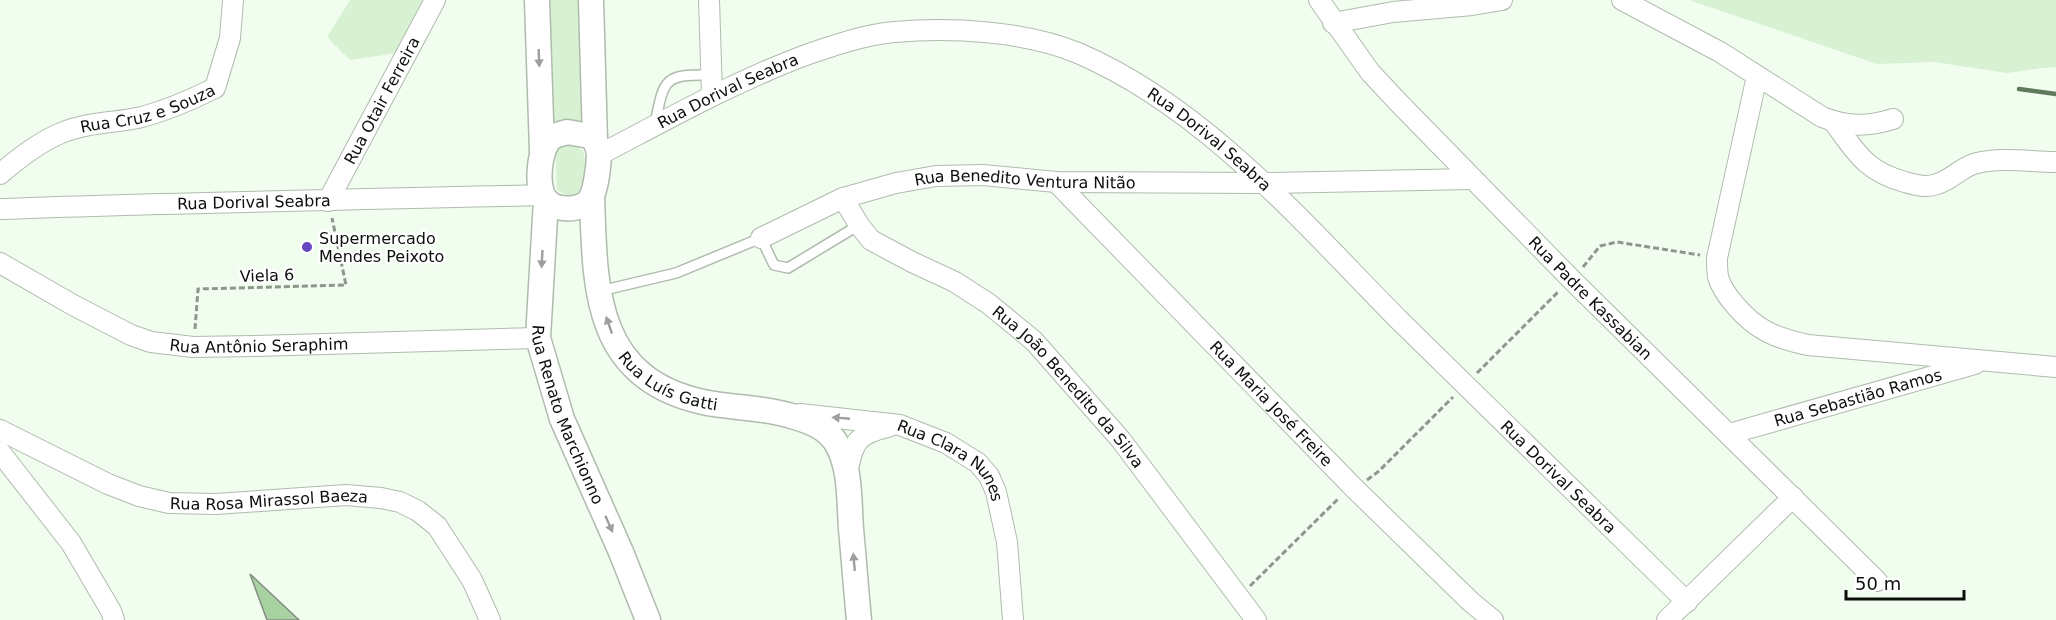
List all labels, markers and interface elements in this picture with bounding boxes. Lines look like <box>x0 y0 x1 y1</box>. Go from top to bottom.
street label: Rua Otair Ferreira <box>340 34 424 168</box>
one-way arrow <box>534 49 544 68</box>
street label: Rua Dorival Seabra <box>654 50 801 133</box>
street label: Rua Cruz e Souza <box>78 80 218 137</box>
street label: Rua Dorival Seabra <box>1144 84 1275 195</box>
street label: Rua Benedito Ventura Nitão <box>913 166 1136 192</box>
street label: Rua Dorival Seabra <box>177 191 331 213</box>
place label: Supermercado Mendes Peixoto <box>319 229 444 266</box>
street label: Rua Padre Kassabian <box>1525 233 1656 364</box>
marker: Supermercado Mendes Peixoto <box>300 240 314 254</box>
one-way arrow <box>538 249 547 268</box>
street label: Viela 6 <box>239 265 295 286</box>
street label: Rua João Benedito da Silva <box>989 302 1148 472</box>
one-way arrow <box>603 316 613 334</box>
street label: Rua Renato Marchionno <box>528 324 608 507</box>
street label: Rua Antônio Seraphim <box>169 334 349 357</box>
street label: Rua Maria José Freire <box>1206 337 1336 470</box>
street label: Rua Luís Gatti <box>614 348 719 414</box>
street label: Rua Sebastião Ramos <box>1772 365 1944 431</box>
one-way arrow <box>832 413 851 423</box>
street label: Rua Clara Nunes <box>894 416 1007 503</box>
street label: Rua Dorival Seabra <box>1497 416 1620 537</box>
street label: Rua Rosa Mirassol Baeza <box>170 486 369 514</box>
one-way arrow <box>604 515 613 532</box>
one-way arrow <box>849 552 859 571</box>
scale bar <box>1846 563 1964 601</box>
text: 50 m <box>1855 573 1901 594</box>

